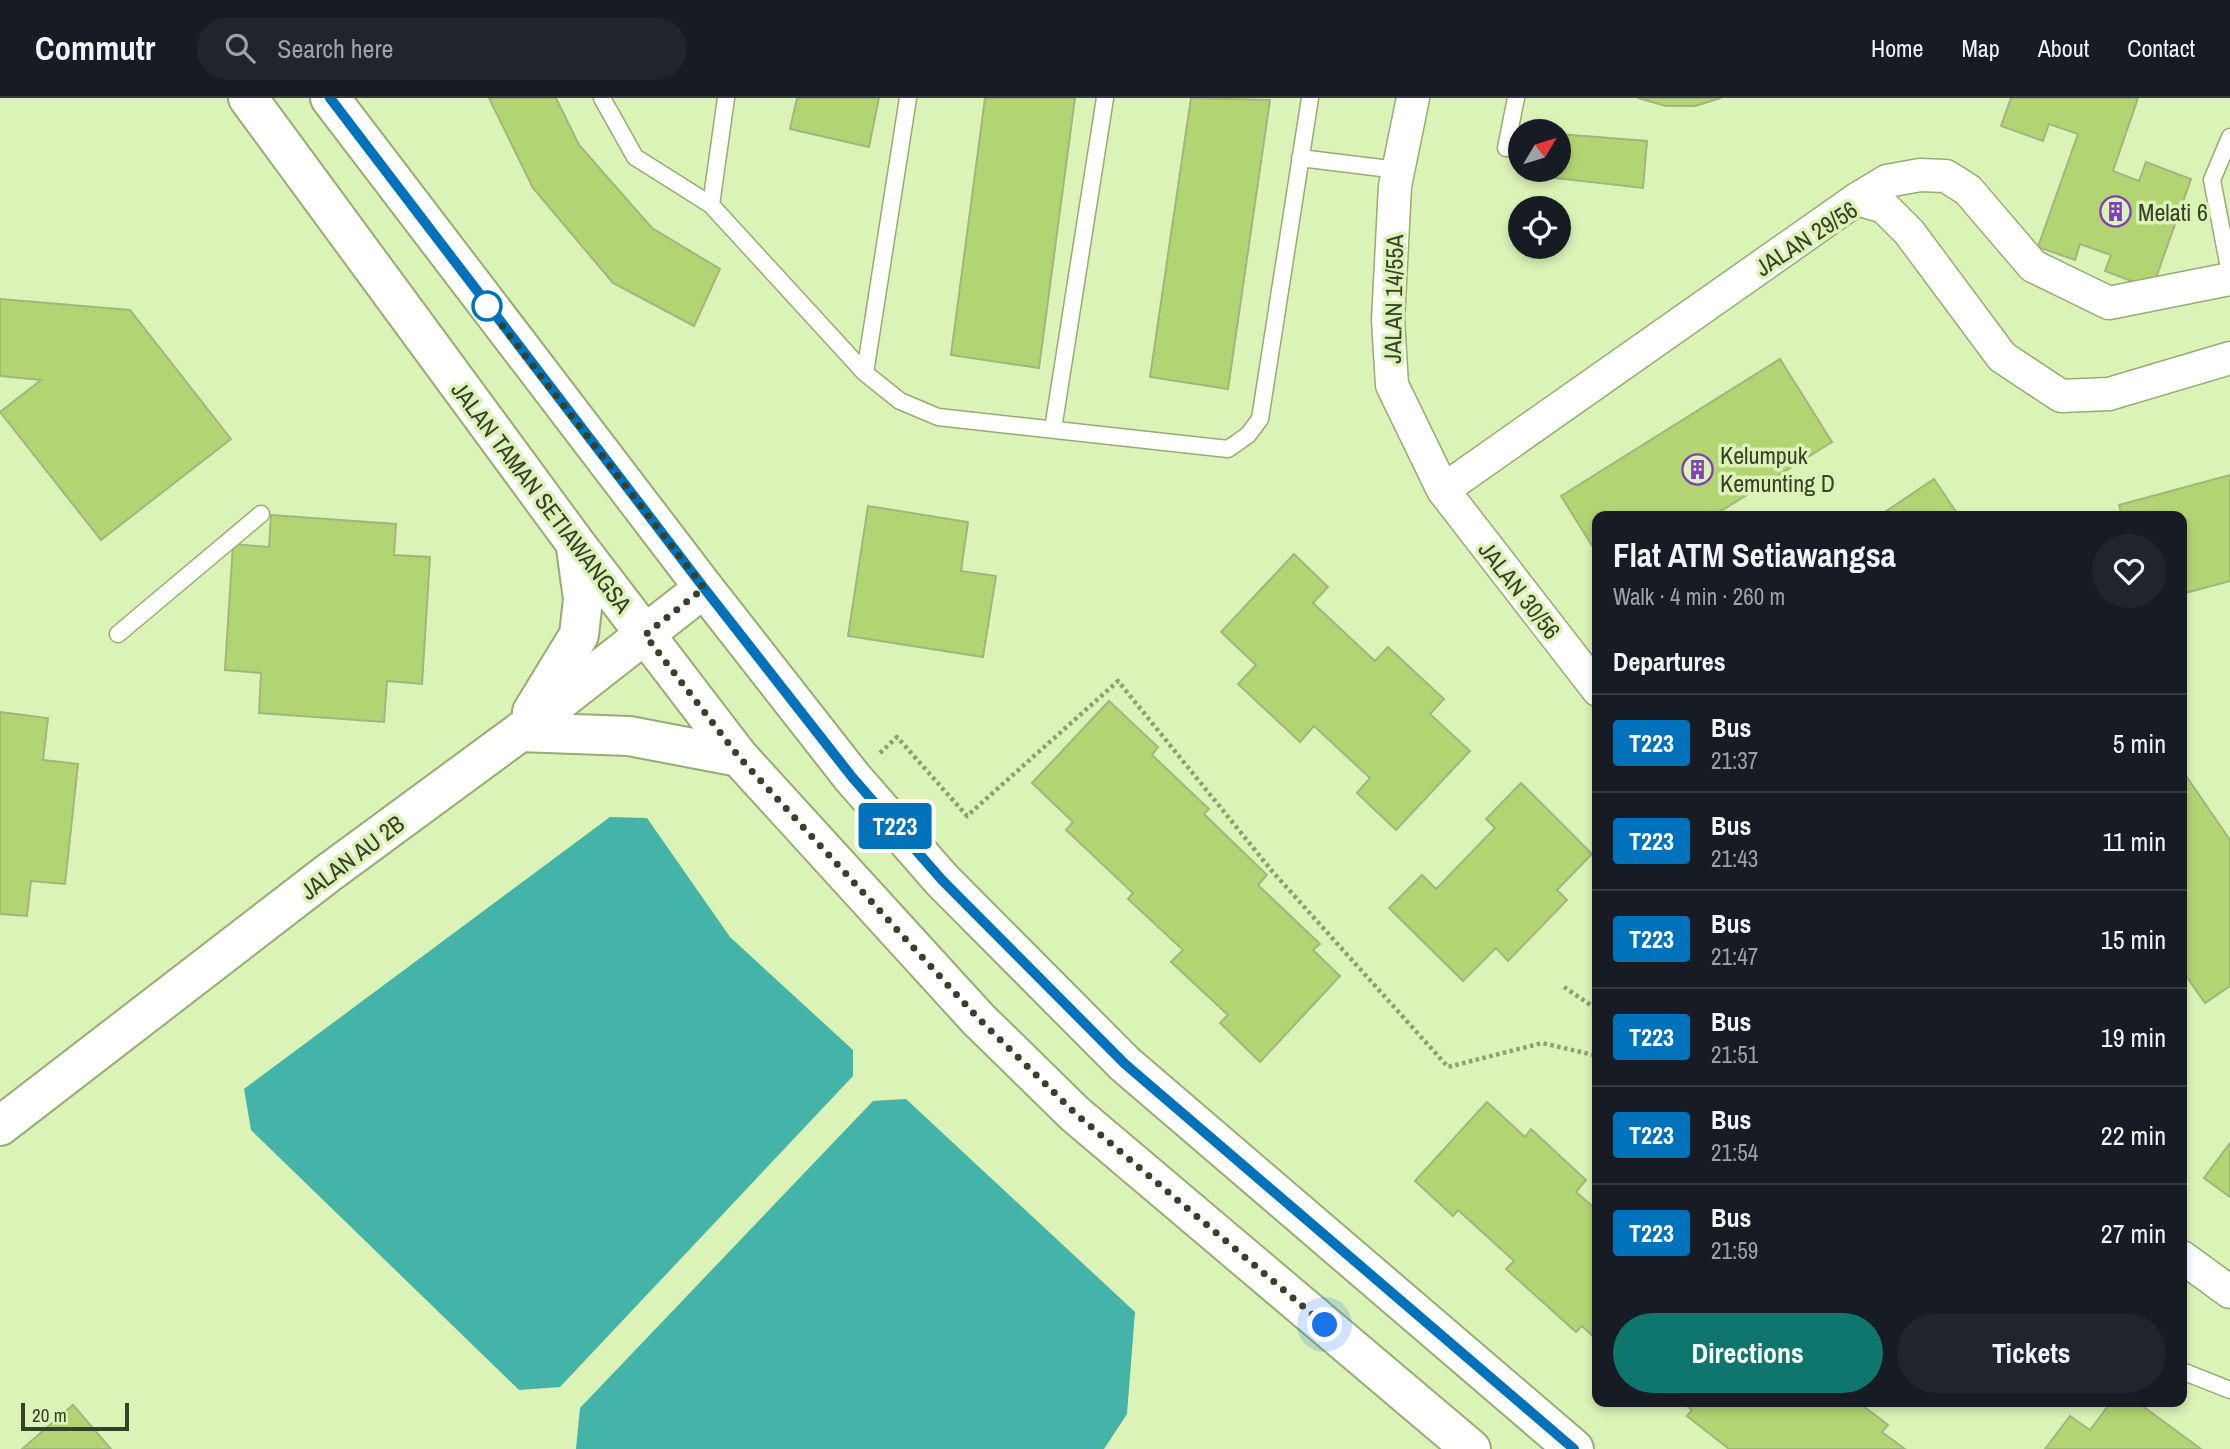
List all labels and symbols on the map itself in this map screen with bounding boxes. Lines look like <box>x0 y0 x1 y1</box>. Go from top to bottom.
north arrow <box>1508 119 1572 182</box>
street label: JALAN 29/56 <box>1749 193 1863 283</box>
building icon: Melati 6 <box>2098 195 2132 229</box>
place label: Melati 6 <box>2138 196 2208 228</box>
street label: JALAN 14/55A <box>1376 233 1410 364</box>
unlabelled marker <box>472 291 502 321</box>
street label: JALAN TAMAN SETIAWANGSA <box>444 375 640 620</box>
place label: Kelumpuk Kemunting D <box>1720 439 1835 499</box>
building icon: Kelumpuk Kemunting D <box>1680 452 1714 486</box>
street label: JALAN 30/56 <box>1472 534 1568 646</box>
line badge: T223 <box>846 803 944 849</box>
street label: JALAN AU 2B <box>293 807 411 907</box>
your location <box>1307 1307 1342 1342</box>
scale bar <box>21 1400 130 1432</box>

